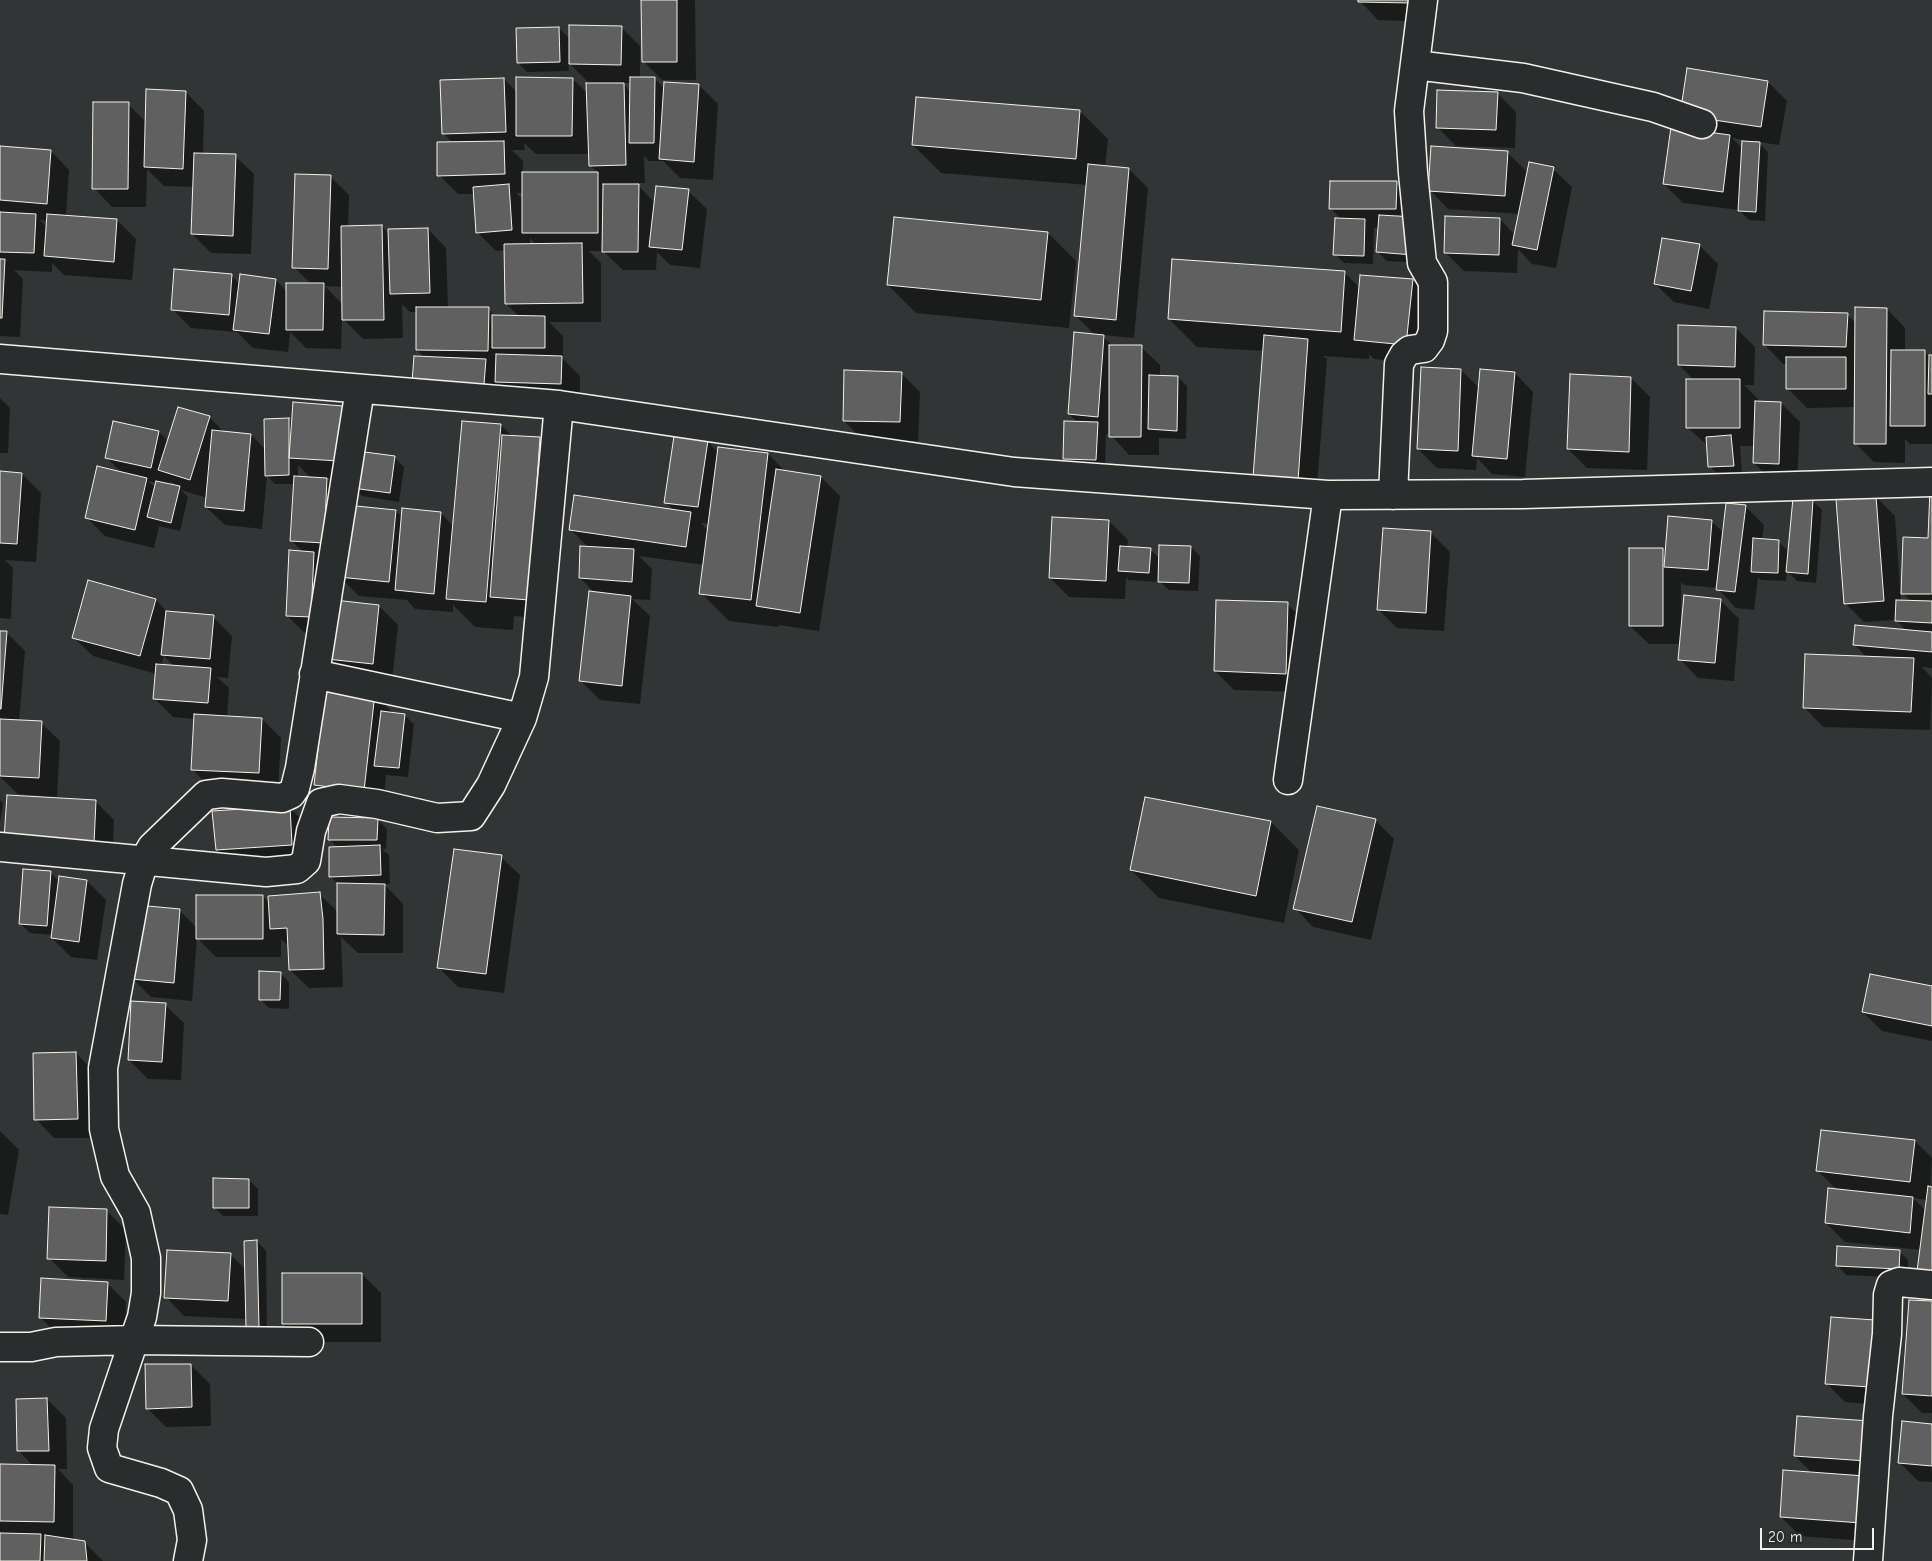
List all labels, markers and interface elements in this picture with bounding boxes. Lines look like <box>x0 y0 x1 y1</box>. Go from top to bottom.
scale bar <box>1762 1518 1876 1550</box>
text: 20 m <box>1768 1528 1802 1546</box>

